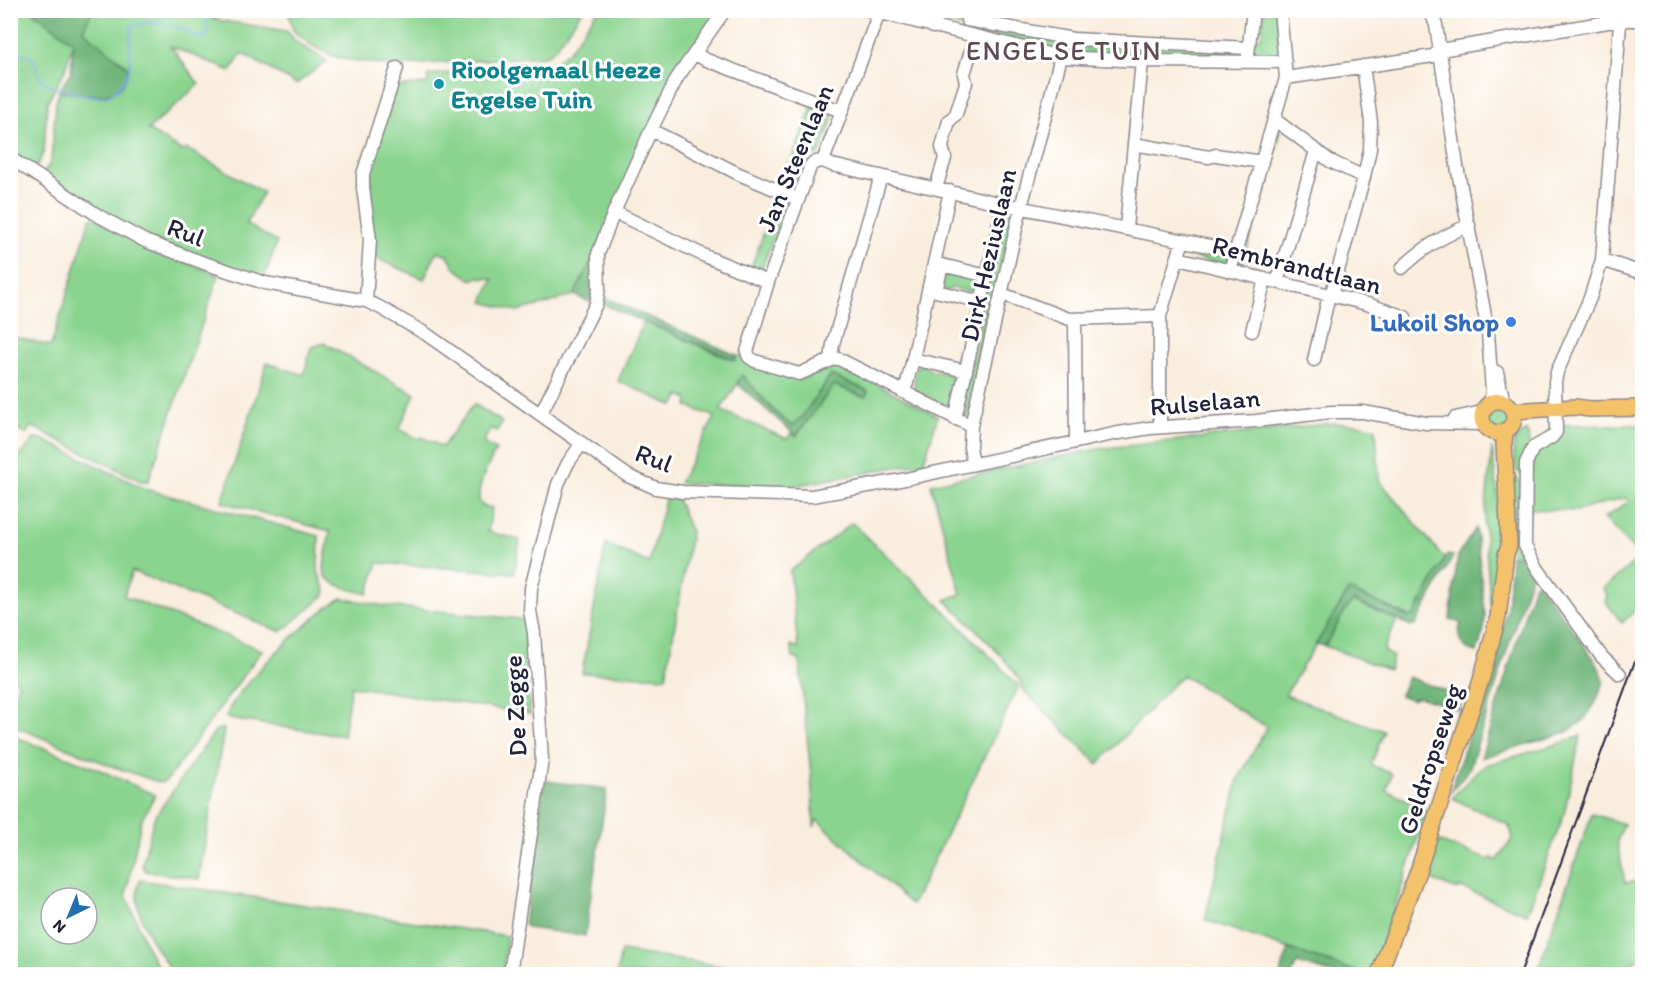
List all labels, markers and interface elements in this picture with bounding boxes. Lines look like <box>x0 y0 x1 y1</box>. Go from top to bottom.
district label: ENGELSE TUIN <box>966 34 1162 67</box>
place label: Rioolgemaal Heeze Engelse Tuin <box>451 53 661 115</box>
marker: Rioolgemaal Heeze Engelse Tuin <box>432 77 446 91</box>
street label: Jan Steenlaan <box>749 79 841 237</box>
street label: Dirk Heziuslaan <box>953 165 1024 345</box>
street label: Rul <box>163 210 209 254</box>
street label: Rembrandtlaan <box>1209 229 1385 301</box>
place label: Lukoil Shop <box>1370 306 1499 338</box>
marker: Lukoil Shop <box>1504 315 1518 329</box>
street label: Rulselaan <box>1149 381 1262 423</box>
street label: Rul <box>631 436 677 480</box>
street label: De Zegge <box>496 654 534 758</box>
street label: Geldropseweg <box>1391 679 1470 838</box>
north arrow <box>39 886 99 946</box>
text: N <box>49 916 70 937</box>

